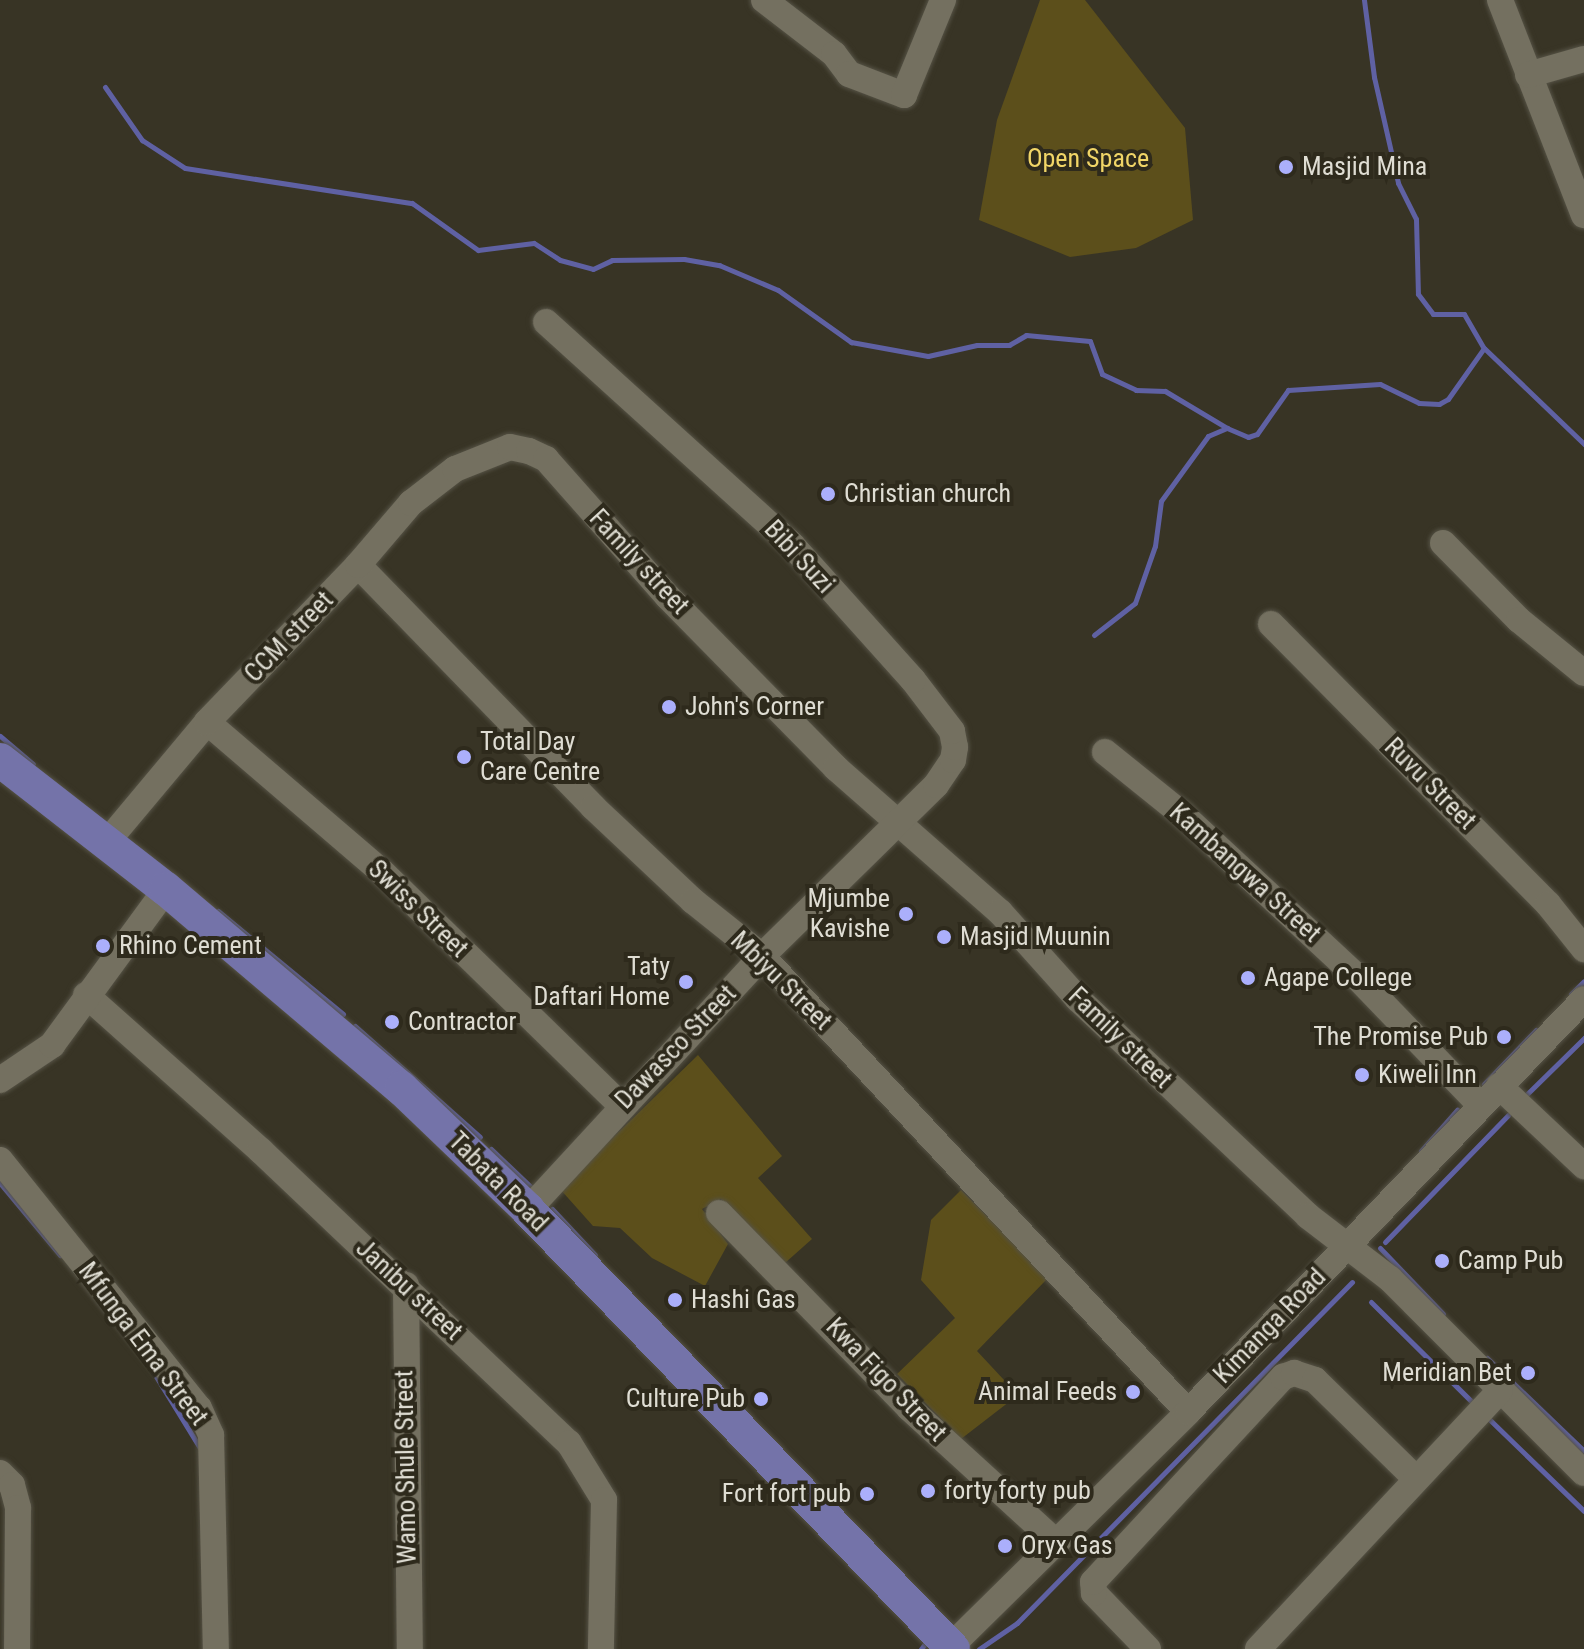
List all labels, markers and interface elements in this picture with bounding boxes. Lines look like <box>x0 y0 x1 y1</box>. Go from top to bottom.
park label: Open Space <box>1027 143 1149 175</box>
place label: Masjid Mina <box>1302 151 1427 183</box>
marker: Masjid Mina <box>1277 158 1295 176</box>
place label: Christian church <box>844 478 1011 510</box>
marker: Christian church <box>819 485 837 503</box>
street label: Family street <box>583 503 695 621</box>
street label: Bibi Suzi <box>757 514 841 600</box>
street label: CCM street <box>238 585 340 689</box>
place label: John's Corner <box>685 691 824 723</box>
marker: John's Corner <box>660 698 678 716</box>
place label: Total Day Care Centre <box>480 726 600 788</box>
street label: Ruvu Street <box>1378 732 1482 836</box>
marker: Total Day Care Centre <box>455 748 473 766</box>
street label: Kambangwa Street <box>1163 797 1327 949</box>
street label: Swiss Street <box>362 854 474 964</box>
place label: Mjumbe Kavishe <box>807 883 890 944</box>
marker: Mjumbe Kavishe <box>897 905 915 923</box>
place label: Masjid Muunin <box>960 921 1111 953</box>
street label: Mbiyu Street <box>724 925 838 1037</box>
marker: Masjid Muunin <box>935 928 953 946</box>
place label: Rhino Cement <box>119 930 262 962</box>
marker: Rhino Cement <box>94 937 112 955</box>
place label: Taty Daftari Home <box>534 951 670 1012</box>
place label: Agape College <box>1264 962 1412 994</box>
marker: Agape College <box>1239 969 1257 987</box>
marker: Taty Daftari Home <box>677 973 695 991</box>
street label: Dawasco Street <box>609 978 743 1116</box>
street label: Family street <box>1062 981 1178 1095</box>
place label: Contractor <box>408 1006 516 1038</box>
marker: Contractor <box>383 1013 401 1031</box>
place label: The Promise Pub <box>1313 1021 1488 1053</box>
marker: The Promise Pub <box>1495 1028 1513 1046</box>
place label: Kiweli Inn <box>1378 1059 1477 1091</box>
marker: Kiweli Inn <box>1353 1066 1371 1084</box>
street label: Tabata Road <box>442 1126 554 1238</box>
street label: Janibu street <box>349 1233 469 1347</box>
place label: Camp Pub <box>1458 1245 1563 1277</box>
marker: Camp Pub <box>1433 1252 1451 1270</box>
street label: Mfunga Ema Street <box>72 1256 214 1432</box>
street label: Kimanga Road <box>1207 1262 1333 1390</box>
place label: Hashi Gas <box>691 1284 796 1316</box>
marker: Hashi Gas <box>666 1291 684 1309</box>
street label: Kwa Figo Street <box>819 1312 953 1448</box>
place label: Meridian Bet <box>1382 1357 1512 1389</box>
marker: Meridian Bet <box>1519 1364 1537 1382</box>
street label: Wamo Shule Street <box>389 1370 423 1564</box>
place label: Animal Feeds <box>978 1376 1117 1408</box>
place label: Culture Pub <box>626 1383 745 1415</box>
marker: Animal Feeds <box>1124 1383 1142 1401</box>
marker: Culture Pub <box>752 1390 770 1408</box>
place label: forty forty pub <box>944 1475 1091 1507</box>
place label: Fort fort pub <box>722 1478 851 1510</box>
marker: forty forty pub <box>919 1482 937 1500</box>
marker: Fort fort pub <box>858 1485 876 1503</box>
place label: Oryx Gas <box>1021 1530 1113 1562</box>
marker: Oryx Gas <box>996 1537 1014 1555</box>

